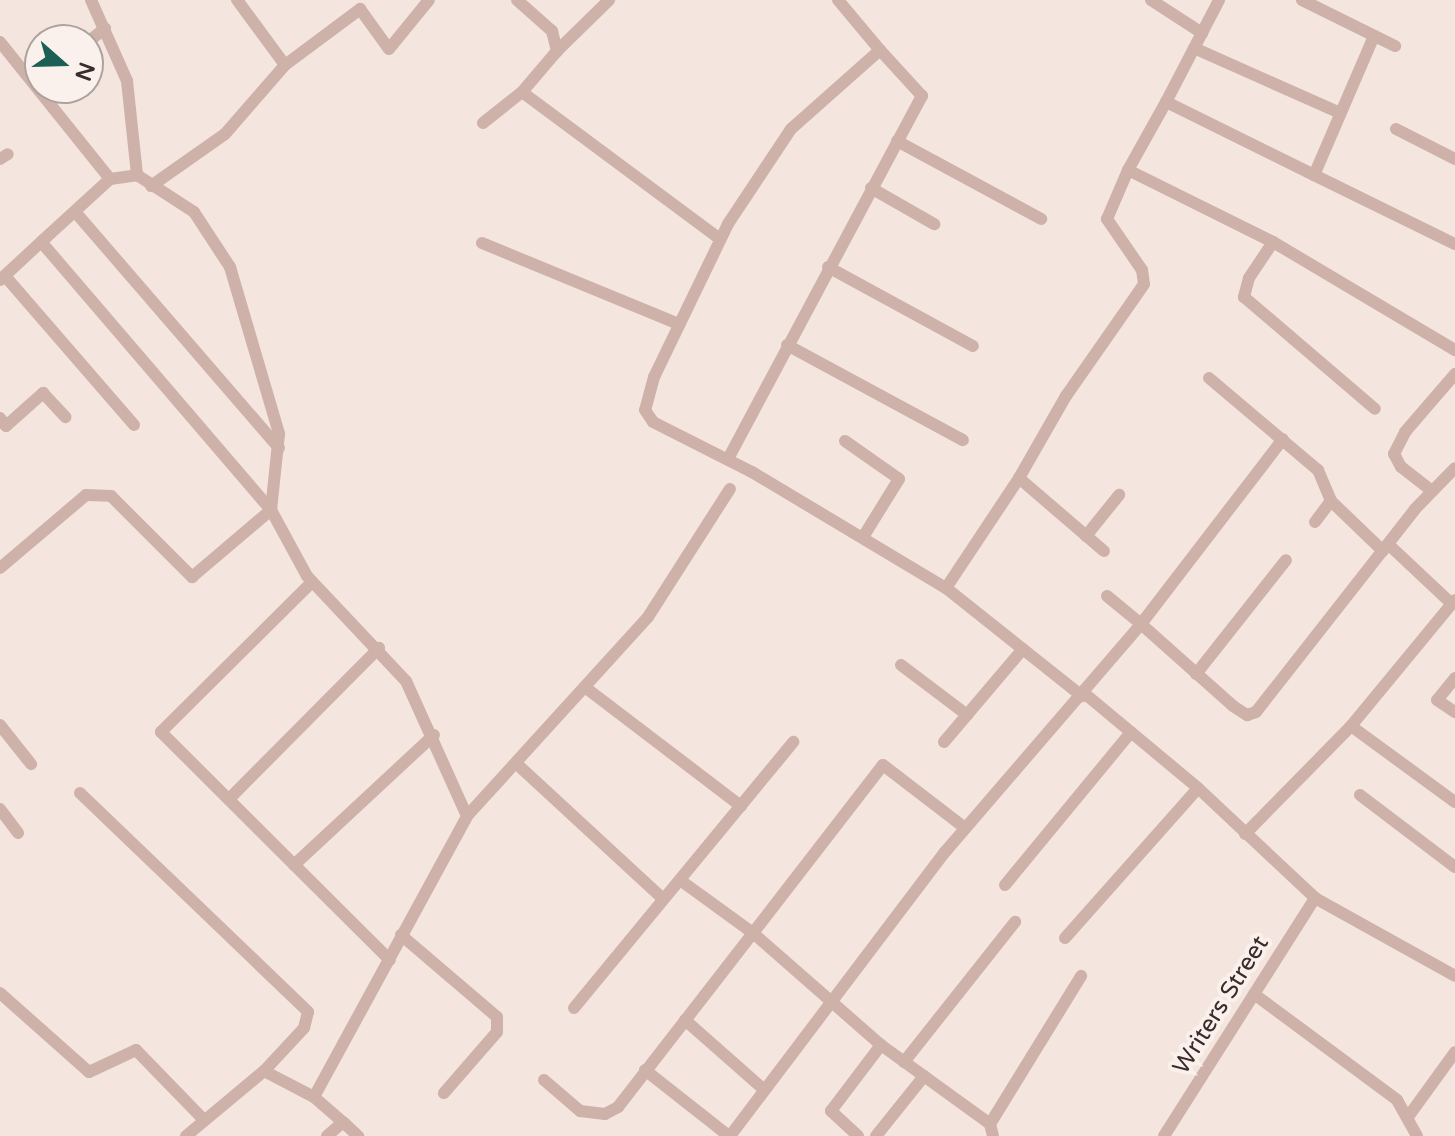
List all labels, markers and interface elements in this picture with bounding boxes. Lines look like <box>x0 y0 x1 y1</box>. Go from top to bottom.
north arrow <box>24 24 104 104</box>
text: N <box>69 59 100 84</box>
street label: Writers Street <box>1167 931 1275 1079</box>

